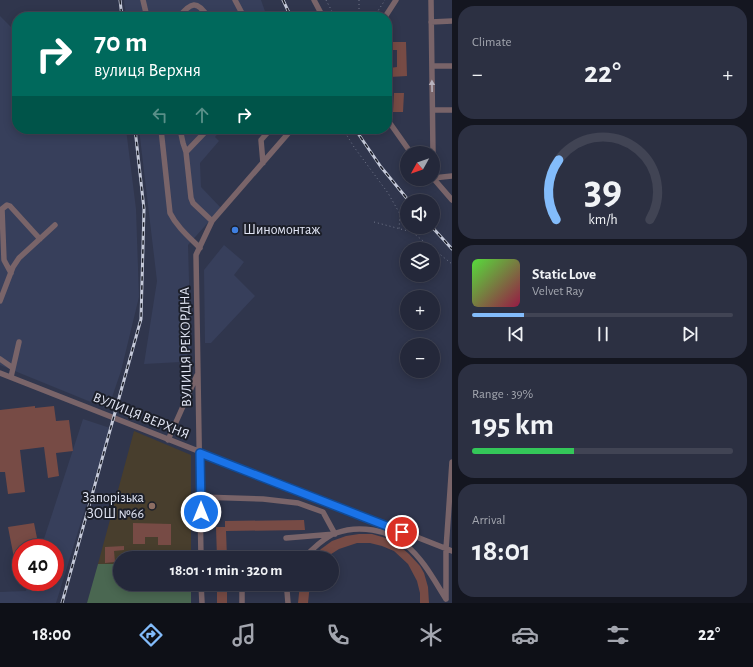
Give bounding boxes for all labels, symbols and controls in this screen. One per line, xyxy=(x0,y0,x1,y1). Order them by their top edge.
icon: right xyxy=(28,28,80,80)
text: 70 m xyxy=(94,29,148,57)
text: Climate xyxy=(472,36,511,49)
text: 22° xyxy=(584,58,621,88)
text: вулиця Верхня xyxy=(94,62,201,80)
text: − xyxy=(472,63,483,85)
text: + xyxy=(722,63,733,85)
one-way arrow xyxy=(429,79,435,92)
icon: left xyxy=(149,104,171,126)
icon: ahead xyxy=(191,104,213,126)
icon: right xyxy=(233,104,255,126)
north arrow xyxy=(400,146,440,186)
map controls xyxy=(400,146,440,378)
text: 39 xyxy=(583,170,622,211)
button: sound xyxy=(400,194,440,234)
text: km/h xyxy=(588,213,617,227)
place label: Шиномонтаж xyxy=(243,223,320,237)
marker: Шиномонтаж xyxy=(230,225,240,235)
button: layers xyxy=(400,242,440,282)
text: Static Love xyxy=(532,267,596,282)
text: Velvet Ray xyxy=(532,285,584,298)
street label: ВУЛИЦЯ РЕКОРДНА xyxy=(178,287,194,407)
button: + xyxy=(400,290,440,330)
icon: previous xyxy=(505,323,527,345)
icon: pause xyxy=(592,323,614,345)
icon: next xyxy=(679,323,701,345)
button: − xyxy=(400,338,440,378)
text: Range · 39% xyxy=(472,388,533,401)
street label: ВУЛИЦЯ ВЕРХНЯ xyxy=(91,390,191,442)
text: 195 km xyxy=(472,410,554,440)
place label: Запорізька ЗОШ №66 xyxy=(82,491,145,521)
position arrow xyxy=(180,491,222,533)
marker: Запорізька ЗОШ №66 xyxy=(147,501,157,511)
text: Arrival xyxy=(472,514,505,527)
pin xyxy=(385,515,419,549)
icon: arrive xyxy=(391,521,413,543)
text: 18:01 xyxy=(472,536,531,566)
speed limit sign: 40 xyxy=(12,539,64,591)
text: 18:01 · 1 min · 320 m xyxy=(170,563,282,578)
icon: directions xyxy=(137,621,165,649)
icon: music xyxy=(230,621,258,649)
icon: phone xyxy=(324,621,352,649)
icon: climate xyxy=(417,621,445,649)
icon: car xyxy=(511,621,539,649)
icon: filters xyxy=(604,621,632,649)
text: 18:00 xyxy=(33,626,71,644)
text: 22° xyxy=(698,626,720,644)

